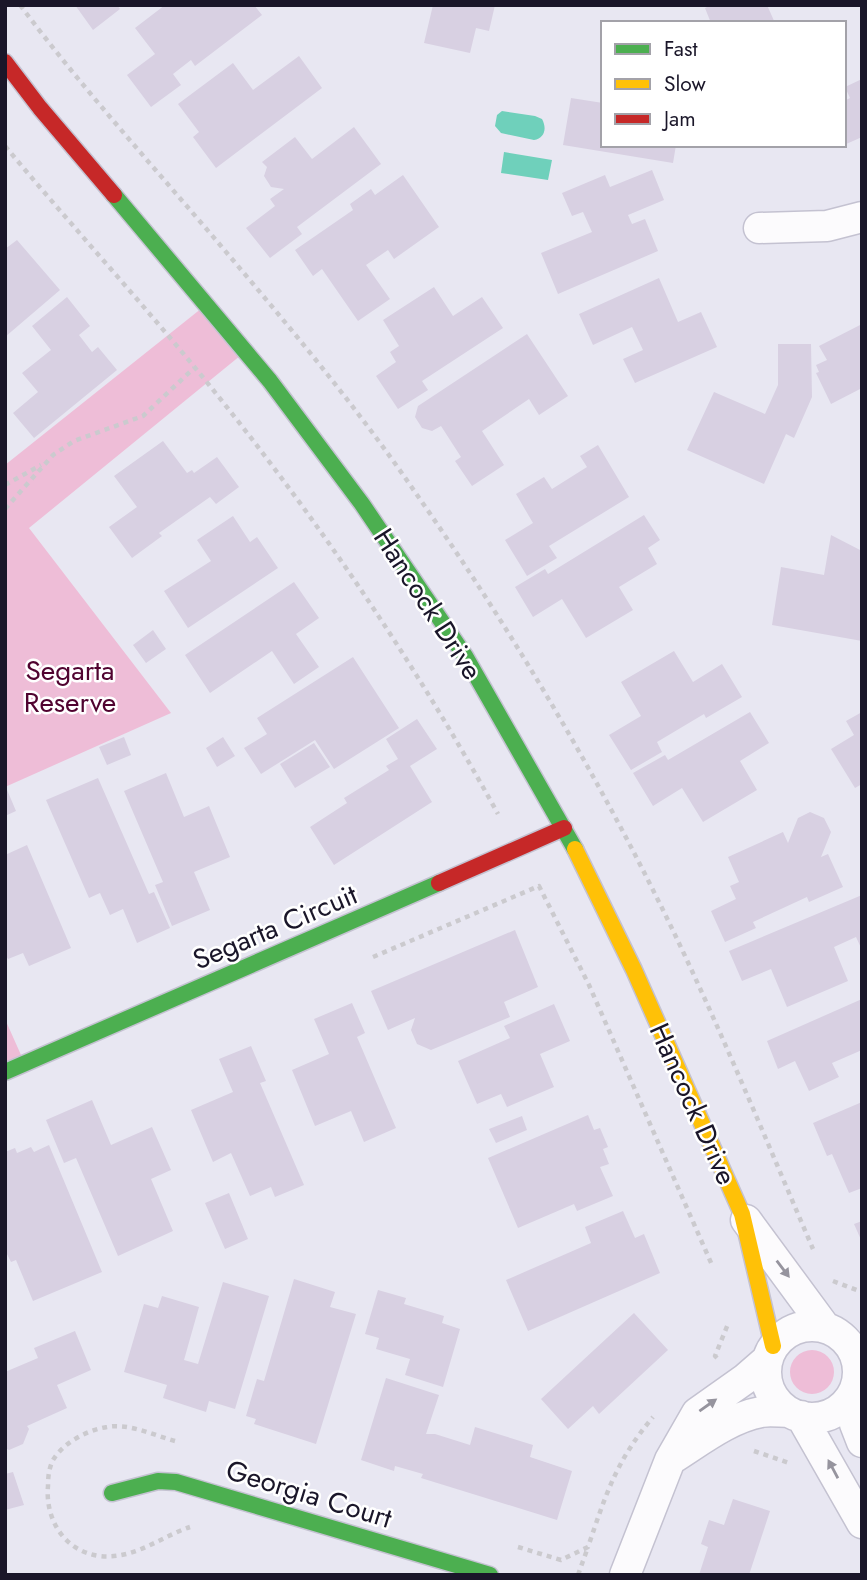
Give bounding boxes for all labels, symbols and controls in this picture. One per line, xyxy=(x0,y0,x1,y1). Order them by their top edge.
legend xyxy=(601,21,846,147)
text: Fast xyxy=(664,34,697,64)
text: Slow xyxy=(664,69,706,99)
text: Jam xyxy=(661,104,696,134)
street label: Hancock Drive xyxy=(364,520,492,688)
park label: Segarta Reserve xyxy=(24,650,116,723)
street label: Segarta Circuit xyxy=(186,874,364,980)
street label: Hancock Drive xyxy=(639,1017,747,1191)
one-way arrow xyxy=(775,1260,789,1278)
one-way arrow xyxy=(699,1399,718,1412)
street label: Georgia Court xyxy=(221,1449,397,1539)
one-way arrow xyxy=(827,1459,838,1479)

